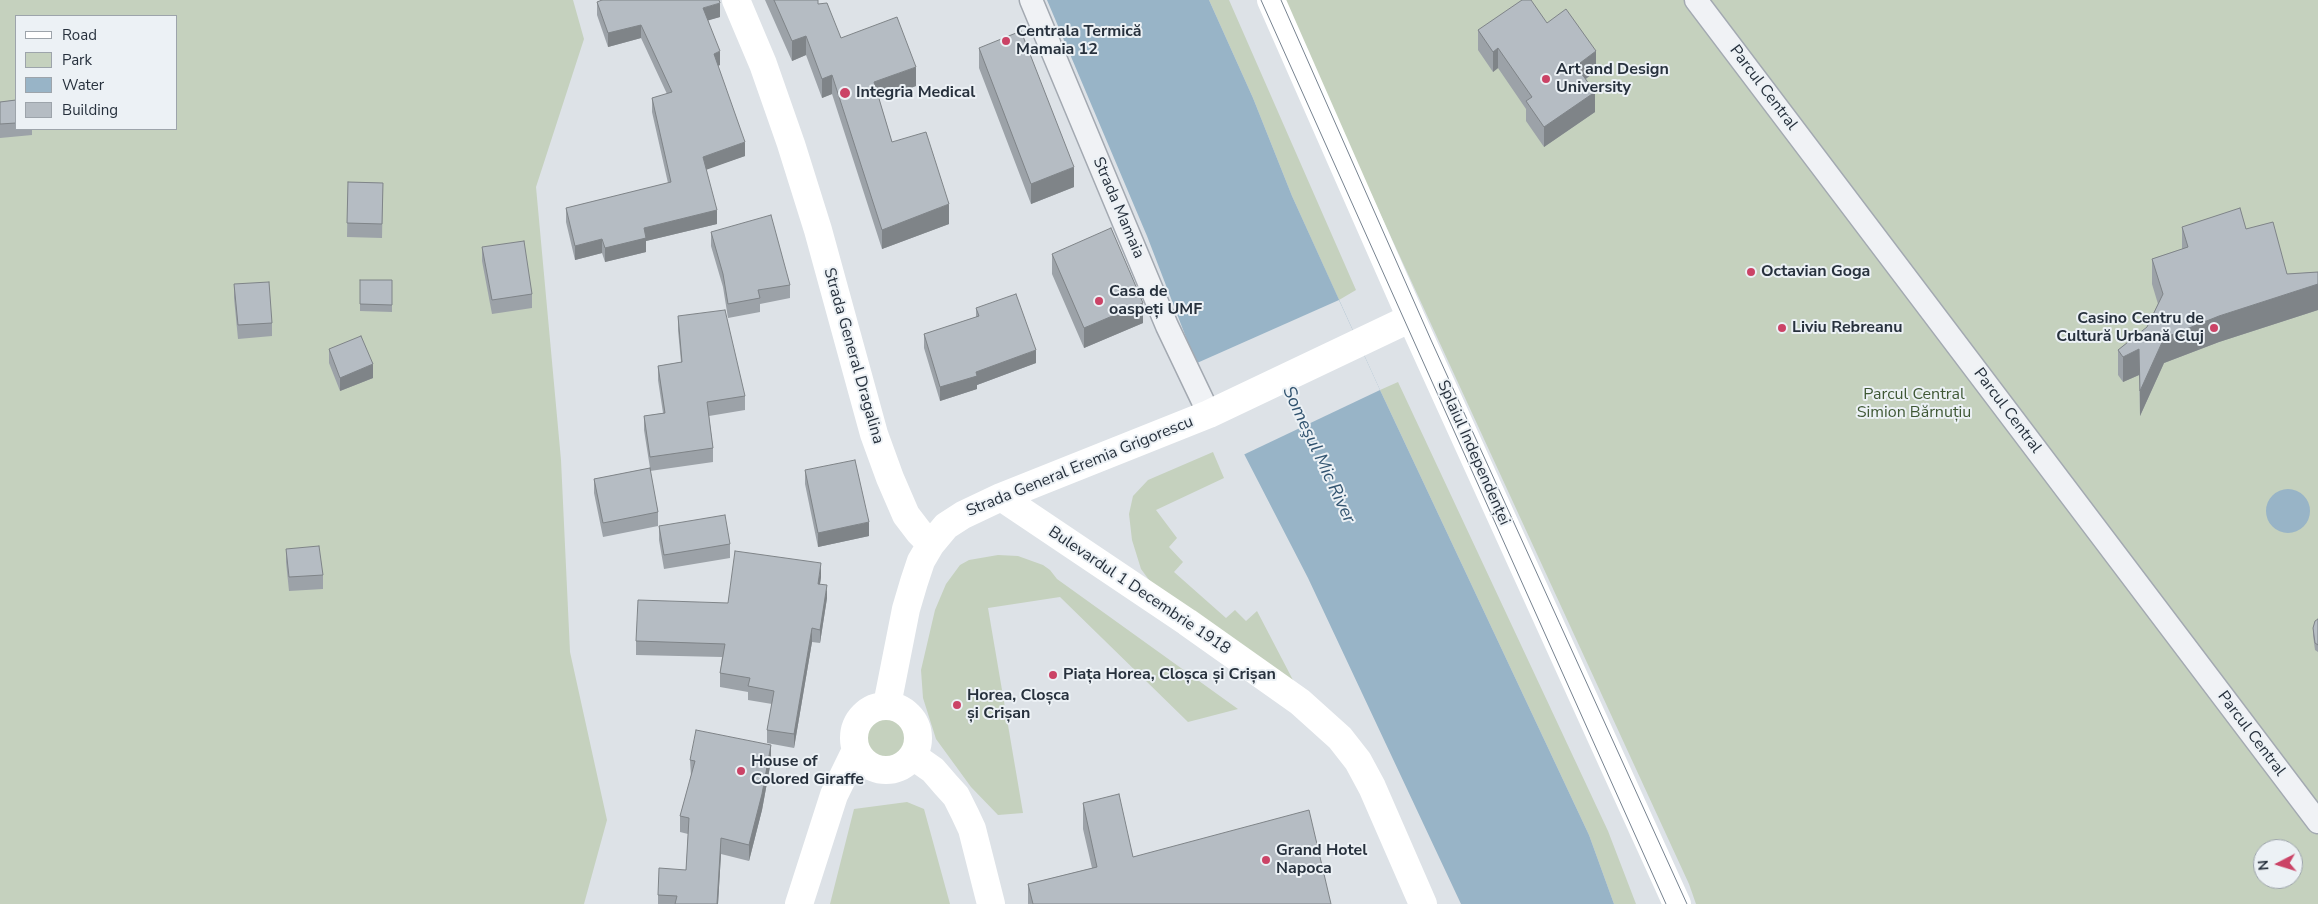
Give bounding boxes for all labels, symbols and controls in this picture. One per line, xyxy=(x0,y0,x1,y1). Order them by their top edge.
legend xyxy=(15,15,178,130)
place label: Centrala Termică Mamaia 12 xyxy=(1016,22,1142,60)
text: Road xyxy=(62,25,97,45)
marker: Centrala Termică Mamaia 12 xyxy=(1000,35,1012,47)
street label: Parcul Central xyxy=(1725,42,1801,134)
text: Park xyxy=(62,50,92,70)
place label: Art and Design University xyxy=(1556,60,1669,98)
marker: Art and Design University xyxy=(1540,73,1552,85)
text: Water xyxy=(62,75,104,95)
place label: Integria Medical xyxy=(856,83,975,103)
marker: Integria Medical xyxy=(838,86,852,100)
text: Building xyxy=(62,100,118,120)
street label: Strada Mamaia xyxy=(1088,155,1148,261)
place label: Octavian Goga xyxy=(1761,262,1870,282)
street label: Strada General Dragalina xyxy=(819,266,887,446)
marker: Octavian Goga xyxy=(1745,266,1757,278)
place label: Casa de oaspeți UMF xyxy=(1109,282,1202,320)
marker: Casa de oaspeți UMF xyxy=(1093,295,1105,307)
place label: Casino Centru de Cultură Urbană Cluj xyxy=(2056,309,2204,347)
place label: Liviu Rebreanu xyxy=(1792,318,1902,338)
marker: Liviu Rebreanu xyxy=(1776,322,1788,334)
marker: Casino Centru de Cultură Urbană Cluj xyxy=(2208,322,2220,334)
street label: Parcul Central xyxy=(1969,365,2045,457)
street label: Splaiul Independenței xyxy=(1432,378,1514,528)
water label: Someşul Mic River xyxy=(1277,383,1359,527)
park label: Parcul Central Simion Bărnuțiu xyxy=(1857,385,1971,423)
street label: Strada General Eremia Grigorescu xyxy=(964,413,1196,521)
street label: Bulevardul 1 Decembrie 1918 xyxy=(1044,523,1234,659)
place label: Piața Horea, Cloșca și Crișan xyxy=(1063,665,1276,685)
marker: Piața Horea, Cloșca și Crișan xyxy=(1047,669,1059,681)
place label: Horea, Cloșca și Crișan xyxy=(967,686,1070,724)
street label: Parcul Central xyxy=(2213,688,2289,780)
marker: Horea, Cloșca și Crișan xyxy=(951,699,963,711)
place label: House of Colored Giraffe xyxy=(751,752,864,790)
marker: House of Colored Giraffe xyxy=(735,765,747,777)
north arrow xyxy=(2253,839,2303,889)
place label: Grand Hotel Napoca xyxy=(1276,841,1367,879)
marker: Grand Hotel Napoca xyxy=(1260,854,1272,866)
text: N xyxy=(2254,859,2273,871)

